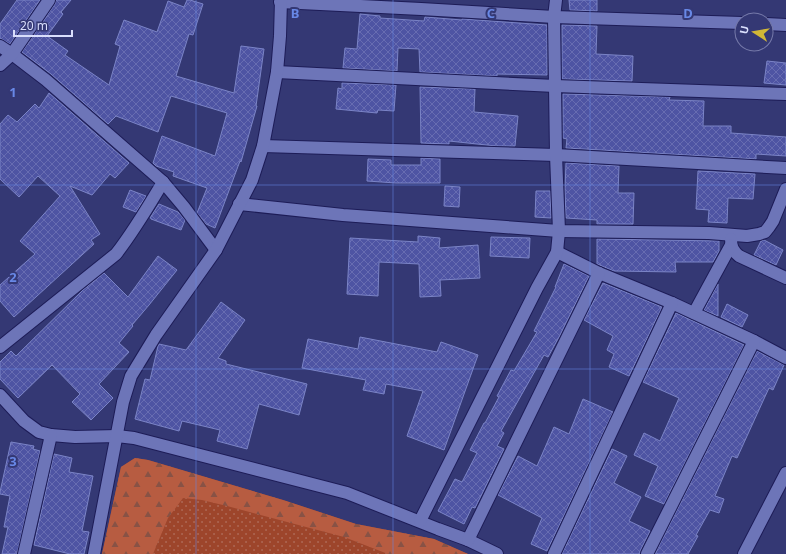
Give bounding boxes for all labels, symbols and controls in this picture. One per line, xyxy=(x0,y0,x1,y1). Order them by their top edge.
text: B xyxy=(291,4,299,22)
text: C xyxy=(487,4,495,22)
text: D xyxy=(683,4,693,22)
scale bar xyxy=(14,12,72,38)
north arrow xyxy=(734,12,774,52)
text: 20 m xyxy=(20,17,48,34)
text: U xyxy=(736,24,752,35)
text: 1 xyxy=(9,83,17,101)
text: 2 xyxy=(9,268,17,286)
text: 3 xyxy=(9,452,17,470)

